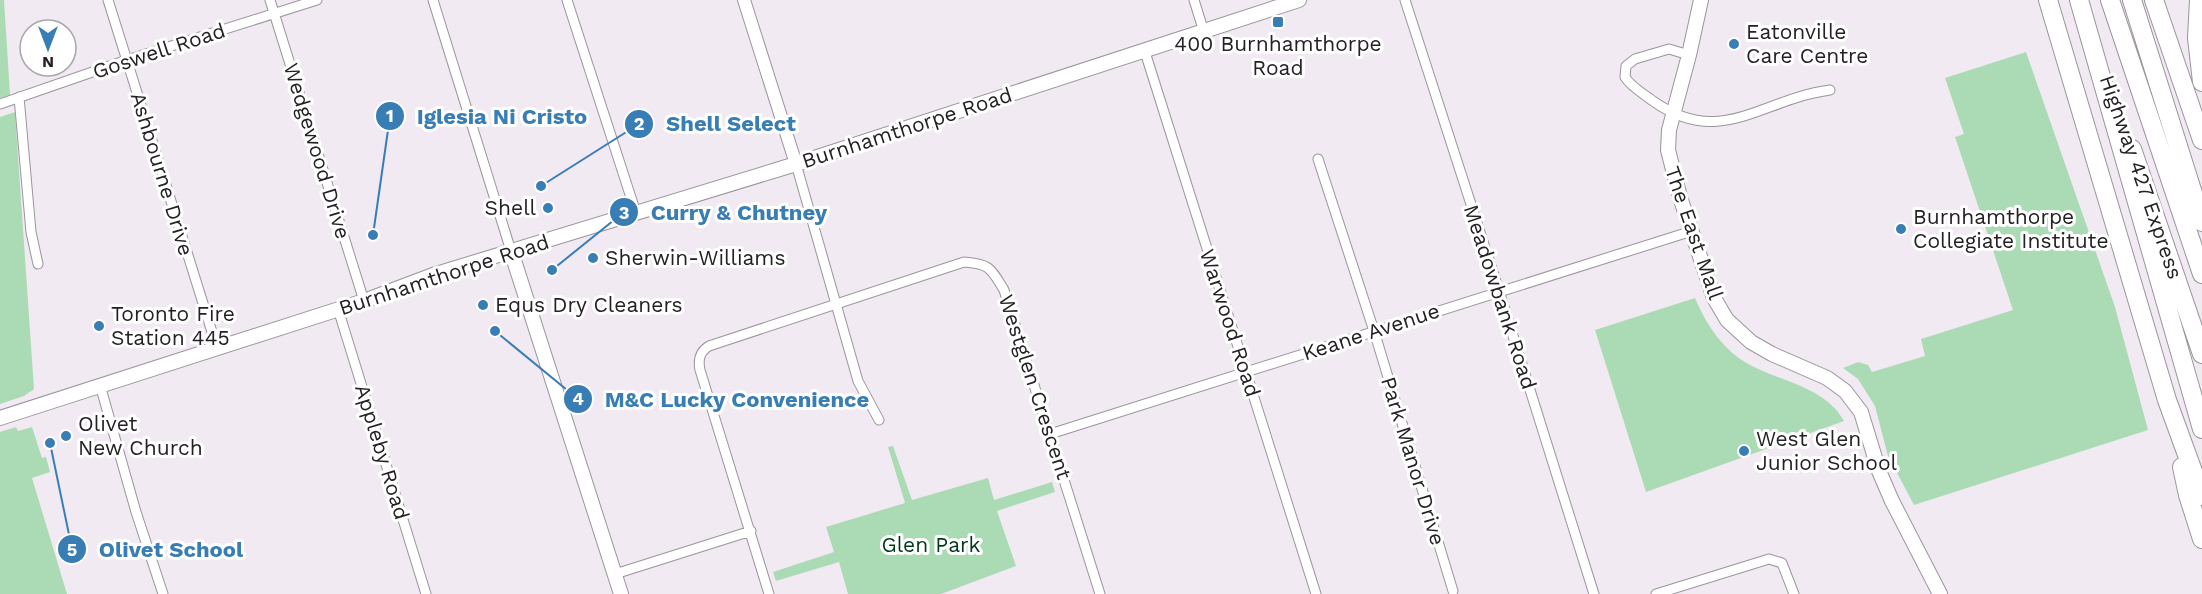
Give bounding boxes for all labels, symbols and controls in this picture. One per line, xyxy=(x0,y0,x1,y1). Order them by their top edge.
marker: 400 Burnhamthorpe Road xyxy=(1271,15,1285,29)
street label: Goswell Road xyxy=(89,17,228,84)
north arrow xyxy=(18,18,78,78)
place label: Eatonville Care Centre xyxy=(1746,19,1868,68)
place label: 400 Burnhamthorpe Road xyxy=(1174,31,1382,80)
marker: Eatonville Care Centre xyxy=(1727,37,1741,51)
text: N xyxy=(42,53,54,72)
street label: Wedgewood Drive xyxy=(279,60,356,242)
street label: Highway 427 Express xyxy=(2095,71,2188,282)
street label: Burnhamthorpe Road xyxy=(799,82,1015,173)
street label: Ashbourne Drive xyxy=(126,89,199,259)
callout: Iglesia Ni Cristo xyxy=(375,96,599,136)
text: Iglesia Ni Cristo xyxy=(417,104,587,129)
callout: Shell Select xyxy=(624,104,808,144)
text: 1 xyxy=(386,105,394,126)
text: Shell Select xyxy=(666,111,796,136)
text: 2 xyxy=(634,113,644,134)
street label: The East Mall xyxy=(1660,163,1729,303)
callout: Curry & Chutney xyxy=(609,192,840,232)
place label: Shell xyxy=(485,195,537,220)
text: Curry & Chutney xyxy=(651,200,828,225)
marker: Shell xyxy=(541,201,555,215)
street label: Meadowbank Road xyxy=(1459,201,1542,392)
text: 3 xyxy=(619,202,629,223)
place label: Burnhamthorpe Collegiate Institute xyxy=(1913,204,2109,253)
marker: Burnhamthorpe Collegiate Institute xyxy=(1894,222,1908,236)
street label: Burnhamthorpe Road xyxy=(336,229,552,320)
place label: Sherwin-Williams xyxy=(605,245,785,270)
street label: Warwood Road xyxy=(1195,246,1266,400)
marker: Sherwin-Williams xyxy=(586,251,600,265)
street label: Westglen Crescent xyxy=(994,291,1077,483)
place label: Equs Dry Cleaners xyxy=(495,292,683,317)
marker: Equs Dry Cleaners xyxy=(476,298,490,312)
street label: Keane Avenue xyxy=(1299,298,1443,365)
place label: Toronto Fire Station 445 xyxy=(111,301,235,350)
marker: Toronto Fire Station 445 xyxy=(92,319,106,333)
street label: Park Manor Drive xyxy=(1376,374,1451,548)
callout: M&C Lucky Convenience xyxy=(563,379,882,419)
street label: Appleby Road xyxy=(350,381,415,523)
text: M&C Lucky Convenience xyxy=(605,387,869,412)
text: 4 xyxy=(572,388,584,409)
place label: Olivet New Church xyxy=(78,411,203,460)
place label: West Glen Junior School xyxy=(1756,426,1898,475)
marker: Olivet New Church xyxy=(59,429,73,443)
marker: West Glen Junior School xyxy=(1737,444,1751,458)
callout: Olivet School xyxy=(57,529,255,569)
park label: Glen Park xyxy=(881,532,981,557)
text: Olivet School xyxy=(99,537,244,562)
text: 5 xyxy=(67,539,77,560)

